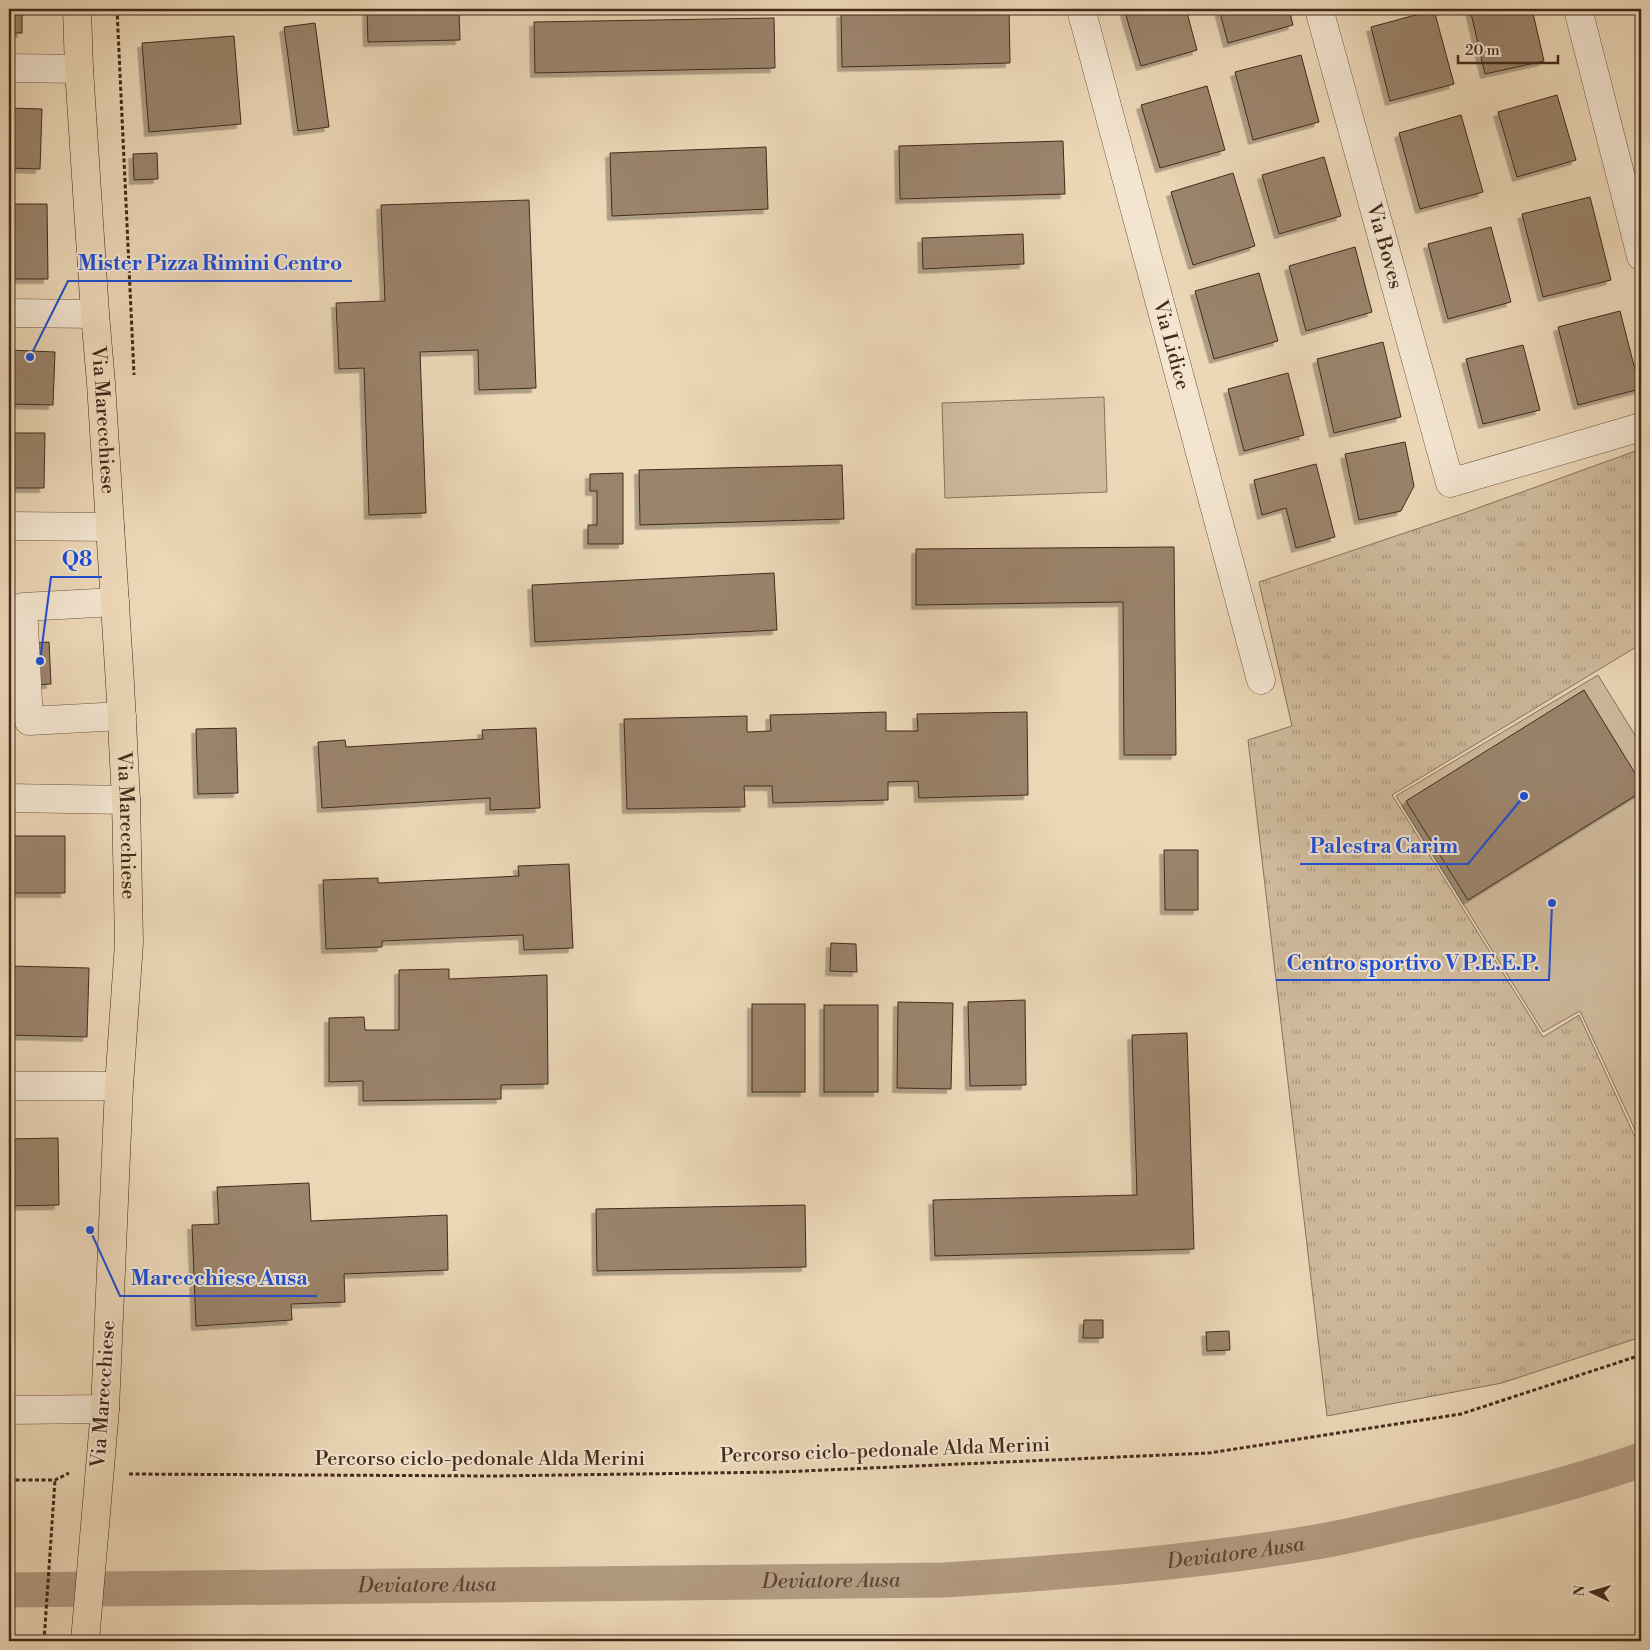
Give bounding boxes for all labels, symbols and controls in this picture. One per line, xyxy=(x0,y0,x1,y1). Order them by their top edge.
scale bar xyxy=(1458,32,1558,64)
text: 20 m xyxy=(1465,41,1500,60)
street label: Via Boves xyxy=(1361,200,1408,292)
callout: Mister Pizza Rimini Centro xyxy=(68,245,352,281)
text: Mister Pizza Rimini Centro xyxy=(78,251,342,277)
street label: Via Lidice xyxy=(1147,296,1195,393)
street label: Via Marecchiese xyxy=(85,344,120,495)
callout: Q8 xyxy=(51,541,102,577)
text: Q8 xyxy=(62,547,92,573)
street label: Via Marecchiese xyxy=(111,750,141,900)
callout: Palestra Carim xyxy=(1300,828,1468,864)
text: Palestra Carim xyxy=(1310,834,1458,860)
callout: Centro sportivo V P.E.E.P. xyxy=(1276,944,1549,980)
text: Centro sportivo V P.E.E.P. xyxy=(1286,951,1540,977)
callout: Marecchiese Ausa xyxy=(120,1260,317,1296)
text: Marecchiese Ausa xyxy=(130,1266,308,1292)
street label: Via Marecchiese xyxy=(86,1319,122,1470)
street label: Percorso ciclo-pedonale Alda Merini xyxy=(720,1433,1051,1469)
street label: Percorso ciclo-pedonale Alda Merini xyxy=(315,1447,646,1472)
water label: Deviatore Ausa xyxy=(1165,1531,1307,1575)
water label: Deviatore Ausa xyxy=(761,1567,901,1595)
north arrow xyxy=(1568,1568,1618,1618)
water label: Deviatore Ausa xyxy=(357,1572,497,1599)
text: N xyxy=(1571,1585,1589,1597)

